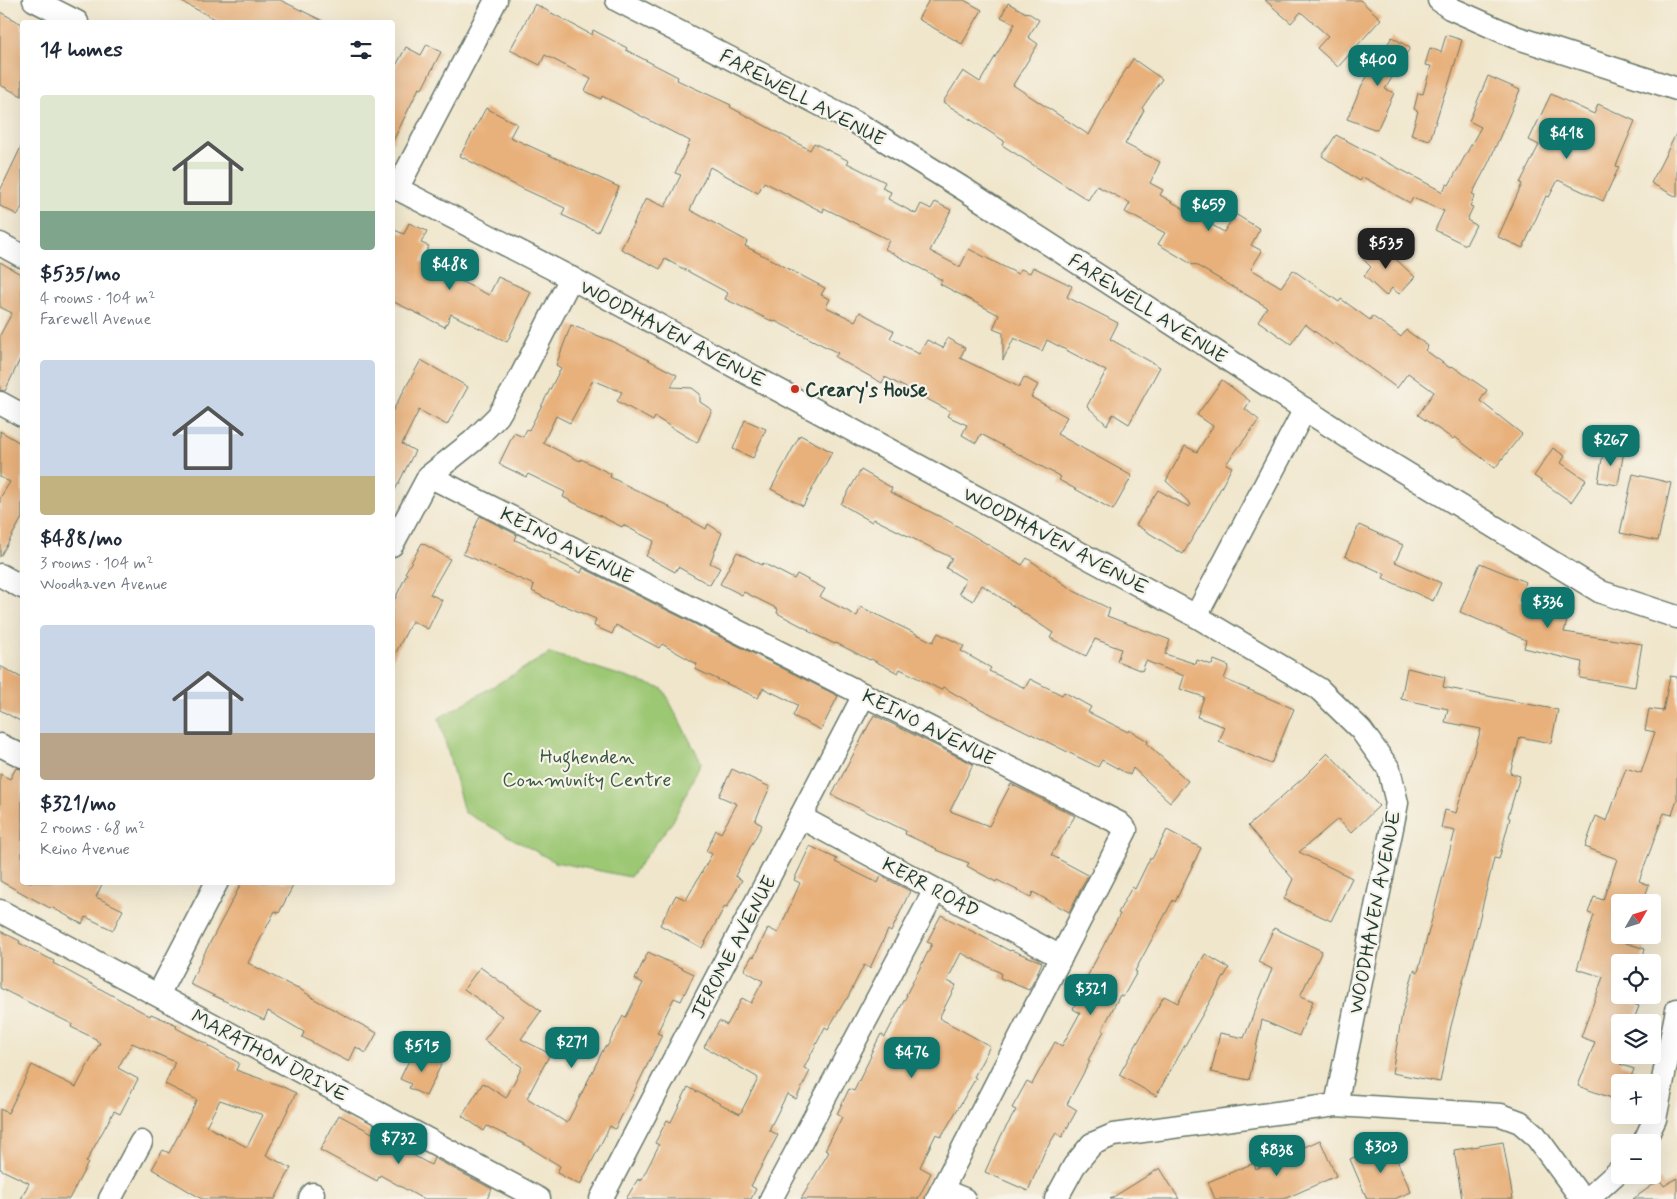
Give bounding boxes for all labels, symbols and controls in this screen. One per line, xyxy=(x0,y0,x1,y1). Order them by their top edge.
text: 14 homes xyxy=(40,36,123,64)
icon: filters xyxy=(347,36,375,64)
street label: FAREWELL AVENUE xyxy=(715,43,890,154)
pin: $400 xyxy=(1348,44,1408,87)
text: $400 xyxy=(1359,50,1397,71)
pin: $418 xyxy=(1537,118,1597,160)
text: $418 xyxy=(1550,123,1584,144)
icon: home xyxy=(163,128,253,218)
pin: $659 xyxy=(1179,190,1239,232)
text: $659 xyxy=(1192,195,1226,216)
pin: $535 xyxy=(1356,228,1416,270)
text: $535 xyxy=(1369,233,1403,254)
pin: $488 xyxy=(420,248,480,291)
street label: FAREWELL AVENUE xyxy=(1063,248,1232,371)
text: $488 xyxy=(432,254,468,275)
text: $535/mo xyxy=(40,260,120,288)
street label: WOODHAVEN AVENUE xyxy=(575,274,770,395)
text: 4 rooms · 104 m² xyxy=(40,288,155,309)
text: Farewell Avenue xyxy=(40,309,151,330)
place label: Creary's House xyxy=(805,377,928,404)
marker: Creary's House xyxy=(789,383,801,395)
icon: home xyxy=(163,393,253,483)
pin: $267 xyxy=(1581,424,1641,467)
text: $267 xyxy=(1593,430,1629,451)
street label: WOODHAVEN AVENUE xyxy=(958,481,1153,602)
street label: KEINO AVENUE xyxy=(495,501,638,592)
text: $488/mo xyxy=(40,525,122,553)
text: 3 rooms · 104 m² xyxy=(40,553,153,574)
text: Woodhaven Avenue xyxy=(40,574,167,595)
pin: $336 xyxy=(1518,586,1578,629)
text: $336 xyxy=(1533,592,1563,613)
icon: home xyxy=(163,658,253,748)
street label: KEINO AVENUE xyxy=(857,683,1000,774)
park label: Hughenden Community Centre xyxy=(502,744,672,794)
text: $321/mo xyxy=(40,790,116,818)
street label: WOODHAVEN AVENUE xyxy=(1343,808,1408,1016)
text: 2 rooms · 68 m² xyxy=(40,818,145,839)
text: Keino Avenue xyxy=(40,839,130,860)
street label: KERR ROAD xyxy=(877,851,984,925)
street label: JEROME AVENUE xyxy=(685,871,784,1024)
north arrow xyxy=(1611,894,1661,944)
map controls xyxy=(1611,894,1661,1184)
button: locate xyxy=(1611,954,1661,1004)
pin: $321 xyxy=(1061,974,1121,1016)
text: $321 xyxy=(1075,979,1107,1000)
street label: MARATHON DRIVE xyxy=(186,1004,352,1109)
button: layers xyxy=(1611,1014,1661,1064)
pin: $271 xyxy=(542,1026,602,1069)
pin: $515 xyxy=(392,1030,452,1073)
text: $271 xyxy=(556,1032,588,1053)
text: $515 xyxy=(405,1036,439,1057)
pin: $476 xyxy=(882,1036,942,1079)
text: $476 xyxy=(895,1042,929,1063)
button: + xyxy=(1611,1074,1661,1124)
pin: $732 xyxy=(369,1122,429,1165)
text: $732 xyxy=(381,1128,417,1149)
pin: $303 xyxy=(1351,1132,1411,1174)
pin: $838 xyxy=(1247,1134,1307,1177)
button: − xyxy=(1611,1134,1661,1184)
text: $303 xyxy=(1365,1137,1397,1158)
text: $838 xyxy=(1260,1140,1294,1161)

